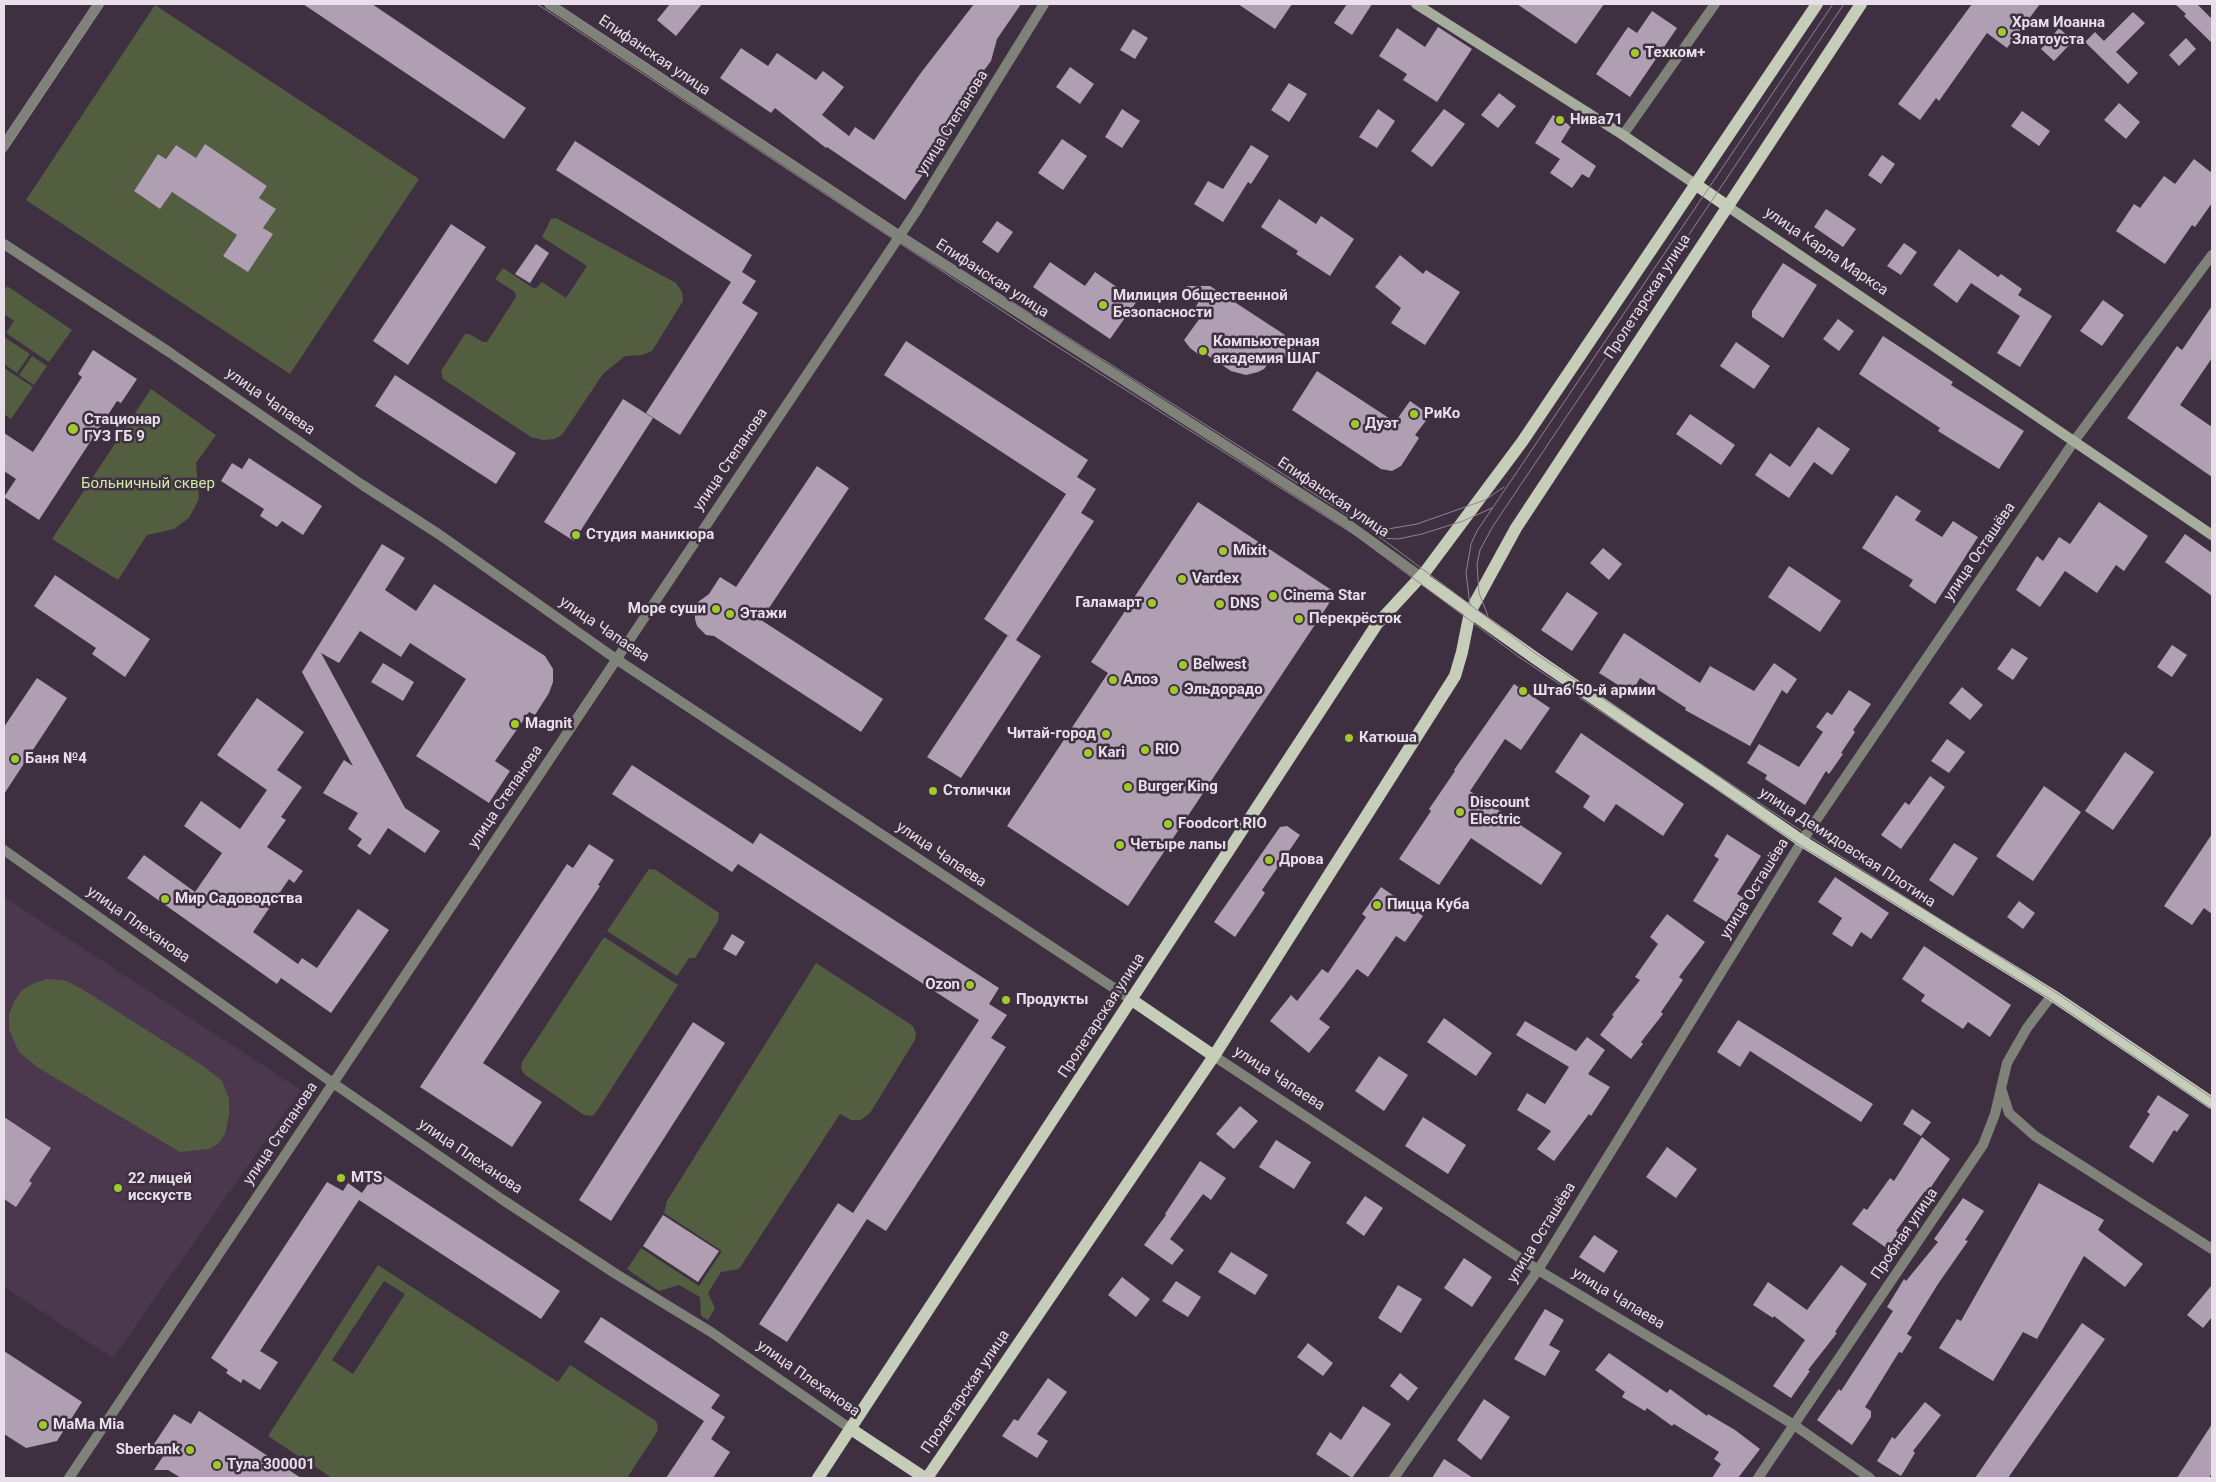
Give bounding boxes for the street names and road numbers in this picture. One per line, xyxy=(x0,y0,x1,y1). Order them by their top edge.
street label: Епифанская улица xyxy=(595,12,713,100)
street label: улица Степанова xyxy=(914,67,992,179)
street label: улица Карла Маркса xyxy=(1761,204,1891,300)
street label: Пролетарская улица xyxy=(1601,231,1695,363)
street label: Епифанская улица xyxy=(932,236,1052,322)
street label: улица Чапаева xyxy=(222,365,318,439)
street label: улица Степанова xyxy=(690,405,772,515)
street label: Епифанская улица xyxy=(1274,454,1392,542)
street label: улица Осташёва xyxy=(1940,499,2020,605)
street label: улица Чапаева xyxy=(556,593,652,667)
street label: улица Степанова xyxy=(465,742,547,852)
street label: улица Демидовская Плотина xyxy=(1755,784,1939,912)
street label: улица Чапаева xyxy=(893,818,989,892)
street label: улица Осташёва xyxy=(1717,835,1793,943)
street label: улица Плеханова xyxy=(83,883,193,967)
street label: Пролетарская улица xyxy=(1055,950,1149,1082)
street label: улица Чапаева xyxy=(1230,1043,1328,1115)
street label: улица Степанова xyxy=(240,1079,322,1189)
street label: улица Плеханова xyxy=(414,1115,526,1199)
street label: улица Осташёва xyxy=(1504,1179,1580,1287)
street label: Пробная улица xyxy=(1868,1185,1942,1283)
street label: улица Чапаева xyxy=(1568,1264,1668,1334)
street label: Пролетарская улица xyxy=(918,1327,1014,1457)
street label: улица Плеханова xyxy=(753,1337,863,1421)

